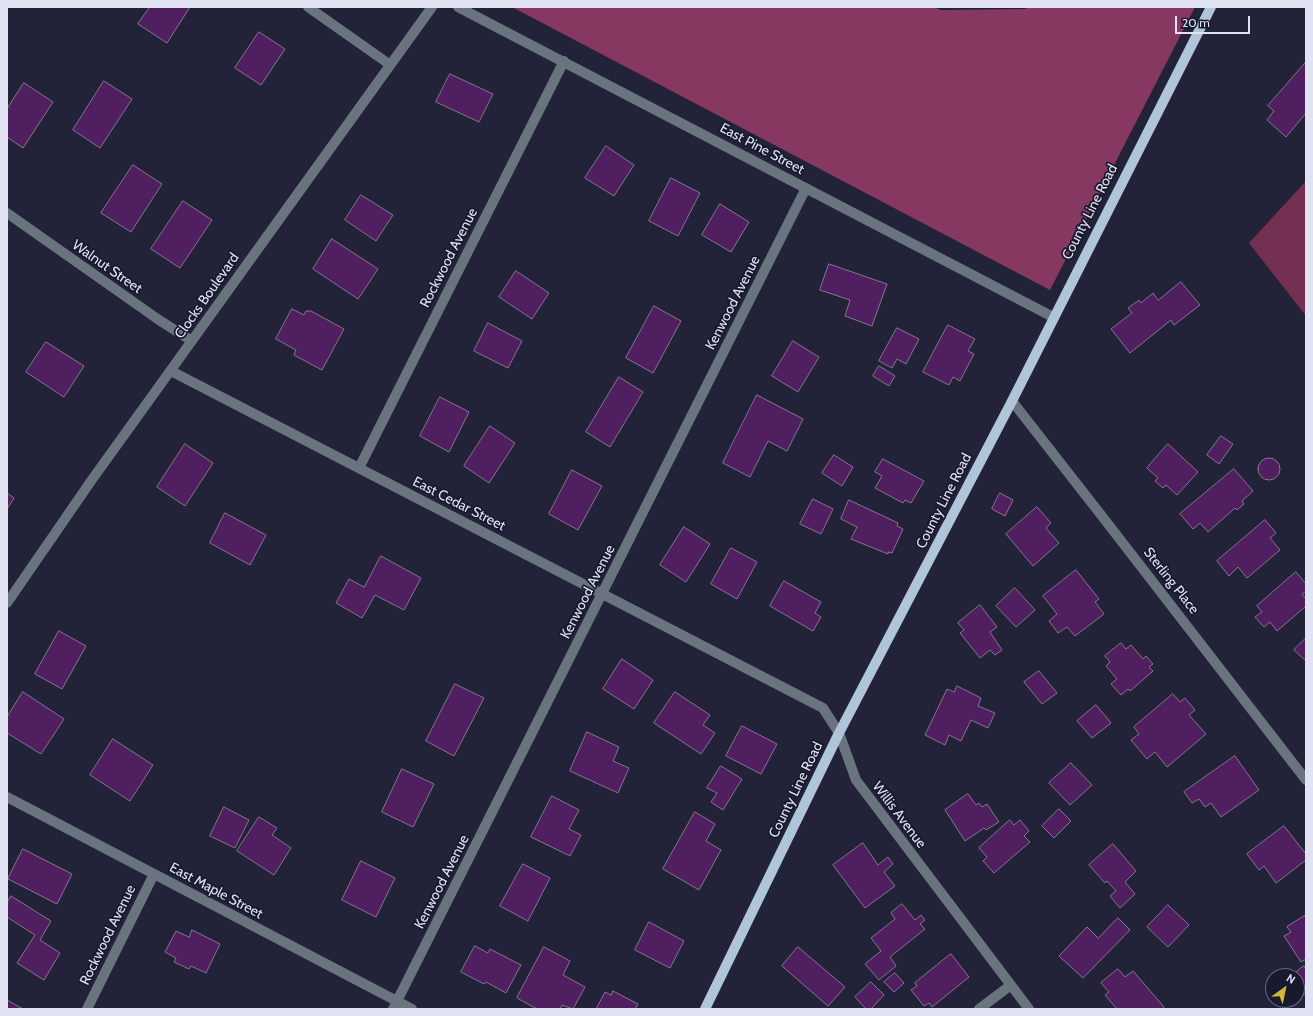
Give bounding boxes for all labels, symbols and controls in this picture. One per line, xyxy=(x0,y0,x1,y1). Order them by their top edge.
scale bar xyxy=(1177,8,1252,34)
text: 20 m xyxy=(1182,15,1210,30)
street label: East Pine Street xyxy=(717,120,807,178)
street label: County Line Road xyxy=(1059,162,1121,262)
street label: Rockwood Avenue xyxy=(417,205,481,311)
street label: Walnut Street xyxy=(69,237,145,297)
street label: Clocks Boulevard xyxy=(171,250,243,342)
street label: Kenwood Avenue xyxy=(702,253,764,353)
street label: County Line Road xyxy=(913,451,975,551)
street label: East Cedar Street xyxy=(410,473,508,535)
street label: Kenwood Avenue xyxy=(557,542,619,642)
street label: Sterling Place xyxy=(1140,544,1202,618)
street label: County Line Road xyxy=(766,739,826,841)
street label: Willis Avenue xyxy=(869,778,929,852)
street label: Kenwood Avenue xyxy=(411,832,473,932)
street label: East Maple Street xyxy=(166,859,266,923)
street label: Rockwood Avenue xyxy=(76,882,140,988)
north arrow xyxy=(1265,968,1305,1008)
text: N xyxy=(1284,971,1298,987)

